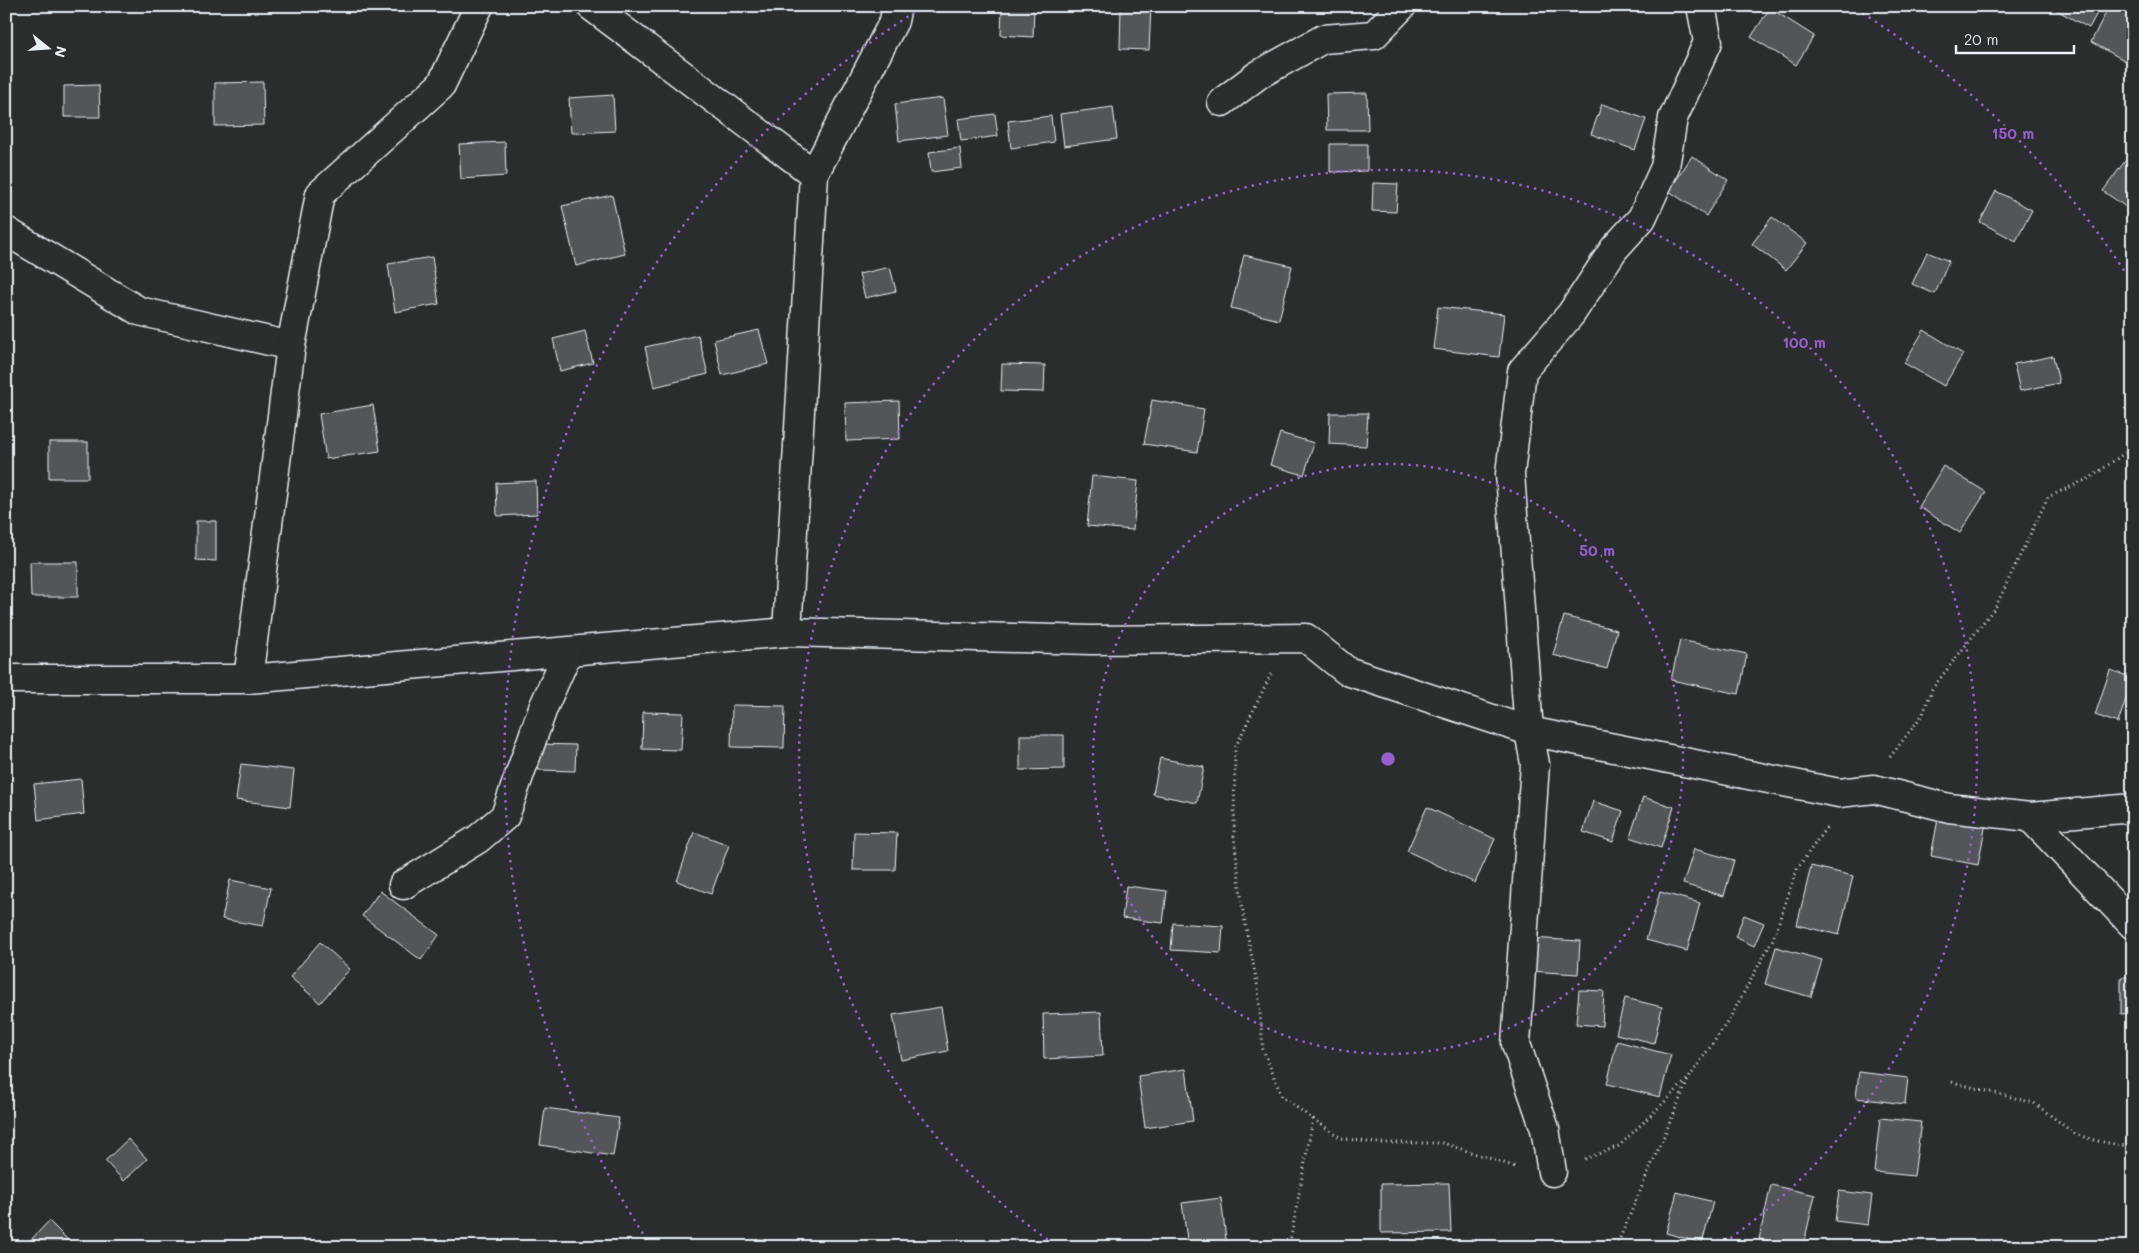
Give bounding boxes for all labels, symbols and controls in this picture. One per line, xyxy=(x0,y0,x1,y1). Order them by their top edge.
north arrow xyxy=(22,22,72,72)
scale bar xyxy=(1956,22,2074,54)
text: 20 m xyxy=(1964,29,1998,49)
text: N xyxy=(50,44,72,60)
text: 150 m xyxy=(1992,123,2034,143)
text: 100 m xyxy=(1782,332,1826,352)
text: 50 m xyxy=(1579,540,1615,560)
centre of rings xyxy=(1379,750,1397,768)

